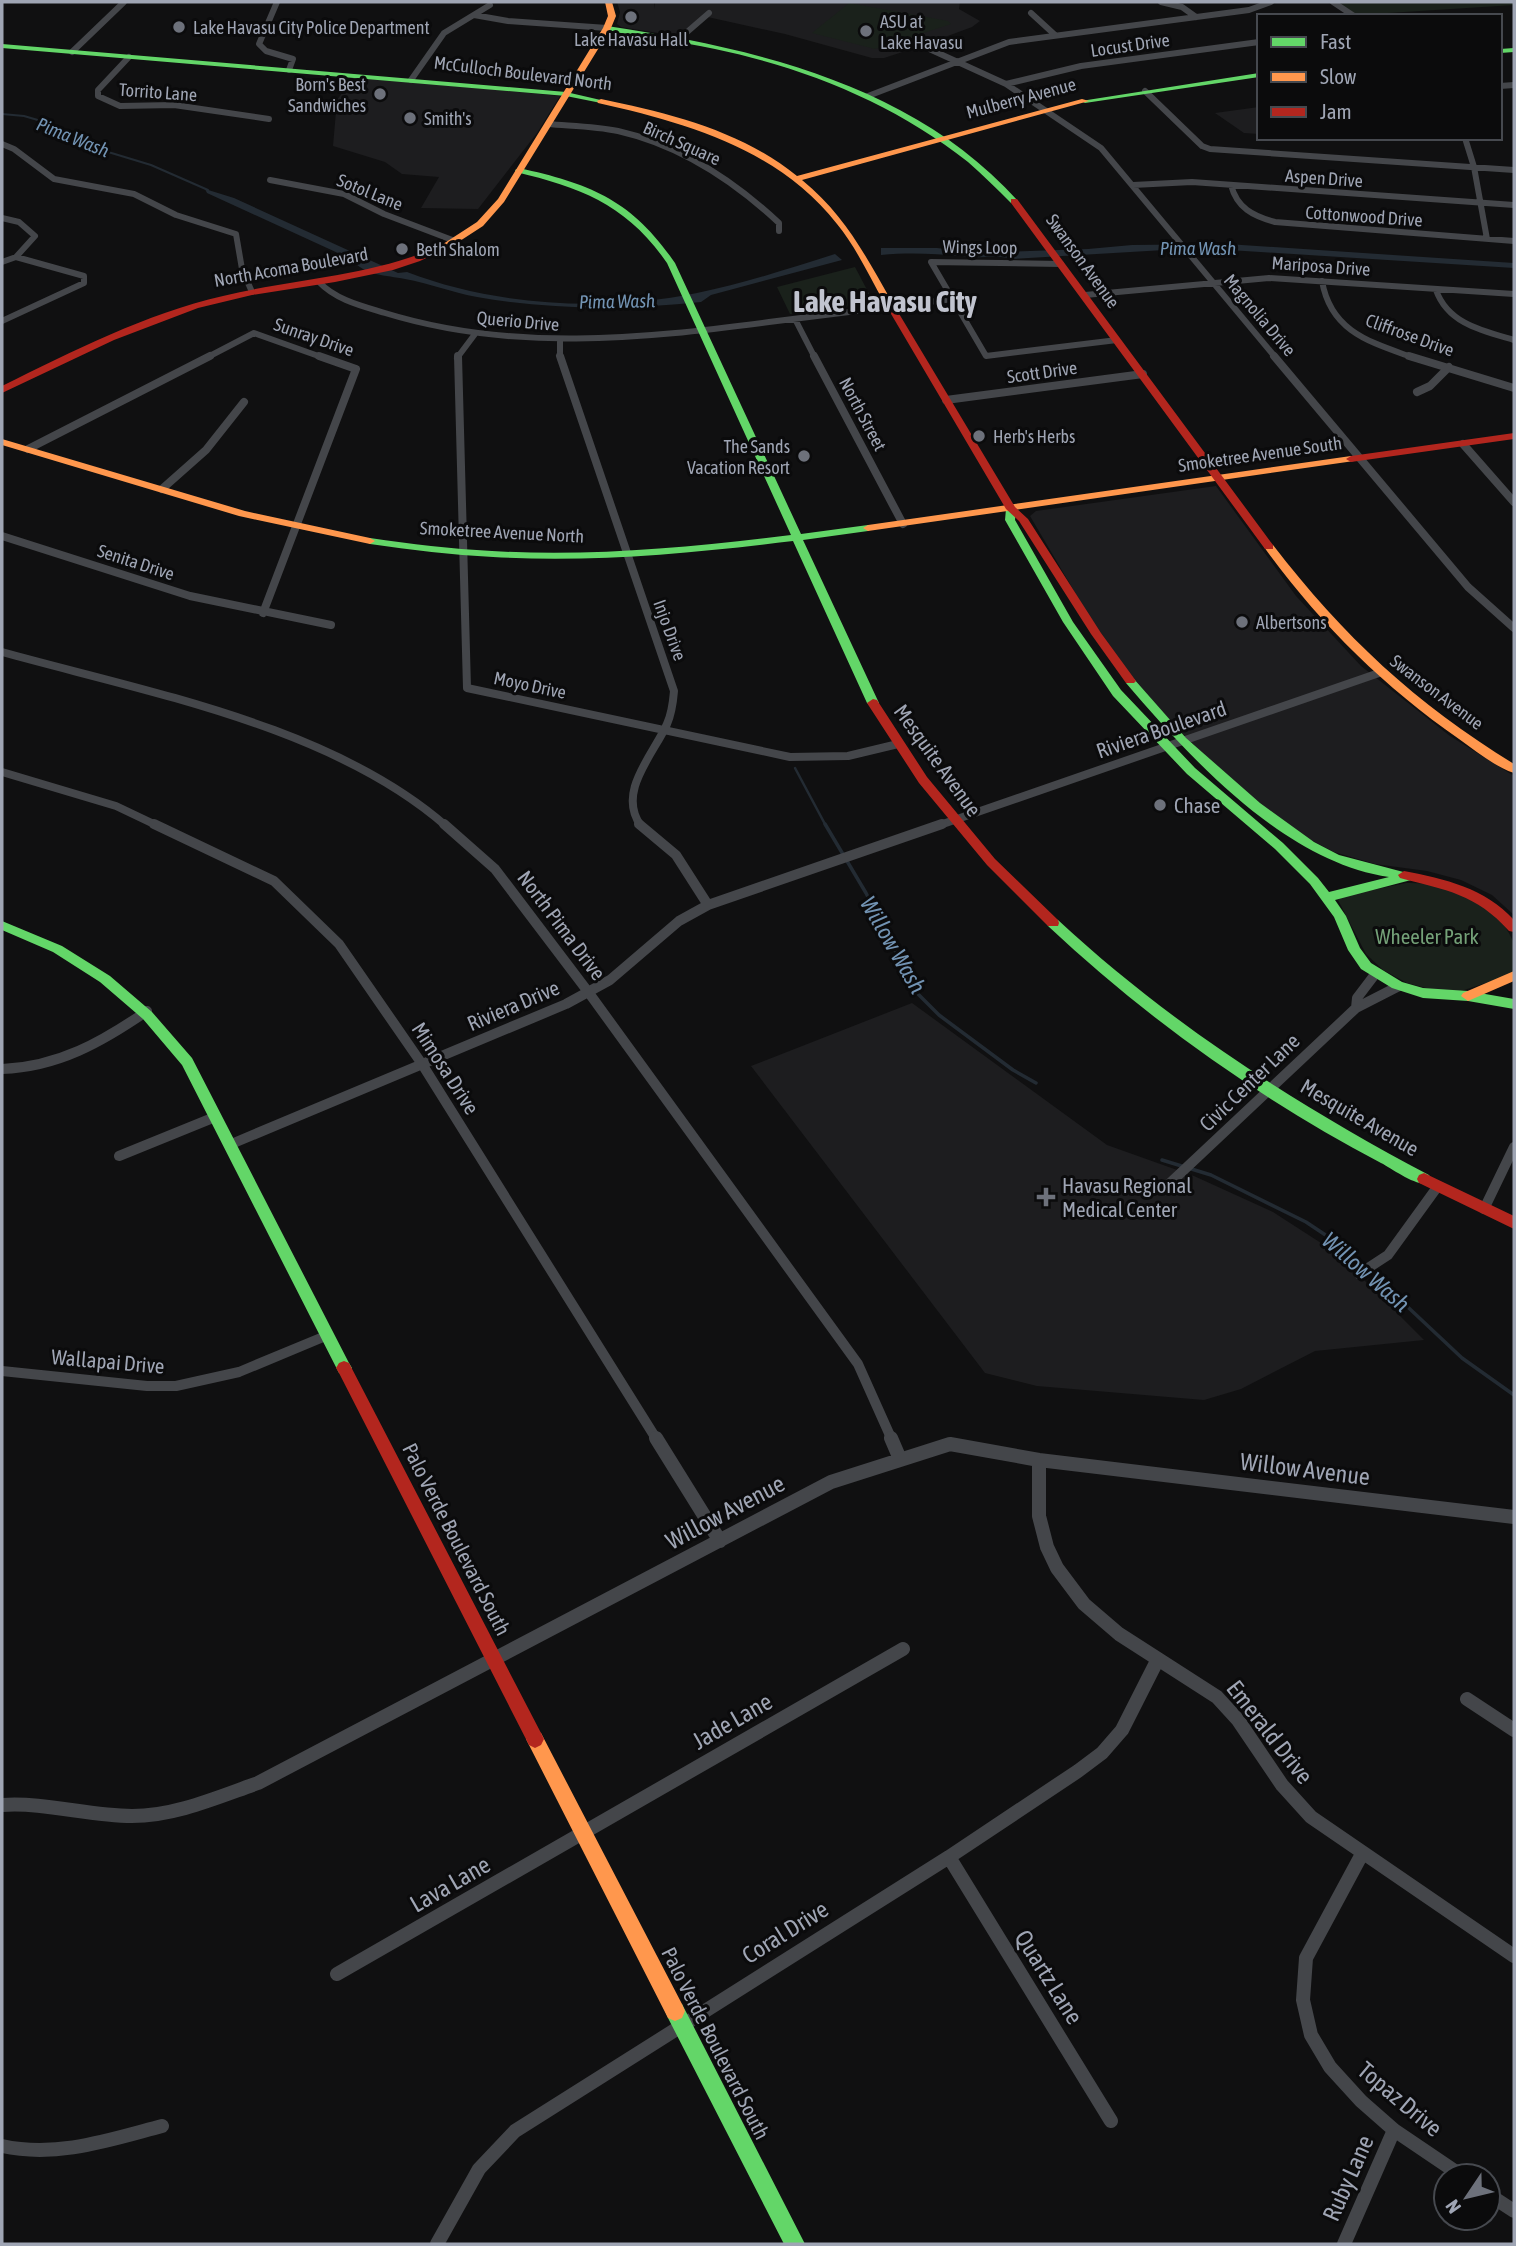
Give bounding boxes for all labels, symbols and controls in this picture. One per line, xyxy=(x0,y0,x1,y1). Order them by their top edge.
marker: Lake Havasu Hall xyxy=(623,9,639,25)
place label: ASU at Lake Havasu xyxy=(880,11,963,53)
legend xyxy=(1257,14,1502,140)
place label: Lake Havasu City Police Department xyxy=(193,17,430,38)
marker: Lake Havasu City Police Department xyxy=(171,19,187,35)
marker: ASU at Lake Havasu xyxy=(858,23,874,39)
place label: Lake Havasu Hall xyxy=(574,29,688,50)
street label: Locust Drive xyxy=(1089,29,1171,61)
text: Fast xyxy=(1320,29,1351,53)
street label: McCulloch Boulevard North xyxy=(433,52,613,94)
text: Slow xyxy=(1320,64,1357,88)
street label: Mulberry Avenue xyxy=(964,73,1078,123)
place label: Born's Best Sandwiches xyxy=(288,74,366,116)
street label: Torrito Lane xyxy=(118,79,198,105)
marker: Born's Best Sandwiches xyxy=(372,86,388,102)
text: Jam xyxy=(1320,99,1352,123)
place label: Smith's xyxy=(424,108,472,129)
marker: Smith's xyxy=(402,110,418,126)
water label: Pima Wash xyxy=(33,112,113,162)
street label: Birch Square xyxy=(640,117,724,169)
street label: Aspen Drive xyxy=(1284,165,1364,191)
street label: Sotol Lane xyxy=(334,169,406,215)
street label: Cottonwood Drive xyxy=(1305,201,1423,231)
street label: Swanson Avenue xyxy=(1042,210,1124,312)
street label: Wings Loop xyxy=(942,236,1018,258)
water label: Pima Wash xyxy=(1160,237,1236,259)
place label: Beth Shalom xyxy=(416,239,500,260)
marker: Beth Shalom xyxy=(394,241,410,257)
street label: North Acoma Boulevard xyxy=(212,243,370,291)
street label: Mariposa Drive xyxy=(1271,252,1371,280)
street label: Magnolia Drive xyxy=(1220,270,1300,360)
district label: Lake Havasu City xyxy=(793,284,978,318)
water label: Pima Wash xyxy=(579,289,655,313)
street label: Querio Drive xyxy=(476,307,560,335)
street label: Cliffrose Drive xyxy=(1363,309,1457,361)
street label: Sunray Drive xyxy=(271,314,357,360)
street label: Scott Drive xyxy=(1006,357,1078,387)
street label: North Street xyxy=(835,374,891,454)
place label: Herb's Herbs xyxy=(993,426,1075,447)
marker: Herb's Herbs xyxy=(971,428,987,444)
street label: Smoketree Avenue South xyxy=(1177,432,1343,476)
place label: The Sands Vacation Resort xyxy=(687,436,790,478)
marker: The Sands Vacation Resort xyxy=(796,448,812,464)
street label: Smoketree Avenue North xyxy=(419,517,585,547)
street label: Senita Drive xyxy=(95,540,177,584)
street label: Injo Drive xyxy=(649,597,691,663)
place label: Albertsons xyxy=(1256,612,1327,633)
marker: Albertsons xyxy=(1234,614,1250,630)
street label: Swanson Avenue xyxy=(1386,650,1488,734)
street label: Moyo Drive xyxy=(492,667,568,703)
street label: Riviera Boulevard xyxy=(1093,696,1229,762)
street label: Mesquite Avenue xyxy=(889,699,987,821)
place label: Chase xyxy=(1174,793,1220,817)
marker: Chase xyxy=(1152,797,1168,813)
street label: North Pima Drive xyxy=(513,866,611,984)
water label: Willow Wash xyxy=(855,892,931,998)
park label: Wheeler Park xyxy=(1375,924,1479,948)
street label: Riviera Drive xyxy=(463,975,563,1035)
street label: Mimosa Drive xyxy=(407,1018,485,1118)
street label: Civic Center Lane xyxy=(1194,1028,1304,1136)
street label: Mesquite Avenue xyxy=(1297,1074,1423,1160)
place label: Havasu Regional Medical Center xyxy=(1062,1173,1192,1221)
marker: Havasu Regional Medical Center xyxy=(1036,1187,1056,1207)
water label: Willow Wash xyxy=(1317,1227,1415,1317)
street label: Wallapai Drive xyxy=(50,1344,166,1378)
street label: Palo Verde Boulevard South xyxy=(398,1439,516,1639)
street label: Willow Avenue xyxy=(1239,1448,1371,1490)
street label: Willow Avenue xyxy=(661,1469,789,1555)
street label: Emerald Drive xyxy=(1221,1675,1319,1789)
street label: Jade Lane xyxy=(687,1687,777,1755)
street label: Lava Lane xyxy=(405,1850,495,1918)
street label: Coral Drive xyxy=(737,1895,833,1969)
street label: Quartz Lane xyxy=(1010,1925,1088,2029)
street label: Palo Verde Boulevard South xyxy=(657,1943,775,2143)
street label: Topaz Drive xyxy=(1352,2056,1448,2142)
street label: Ruby Lane xyxy=(1317,2131,1379,2225)
north arrow xyxy=(1432,2162,1502,2232)
text: N xyxy=(1441,2196,1465,2218)

